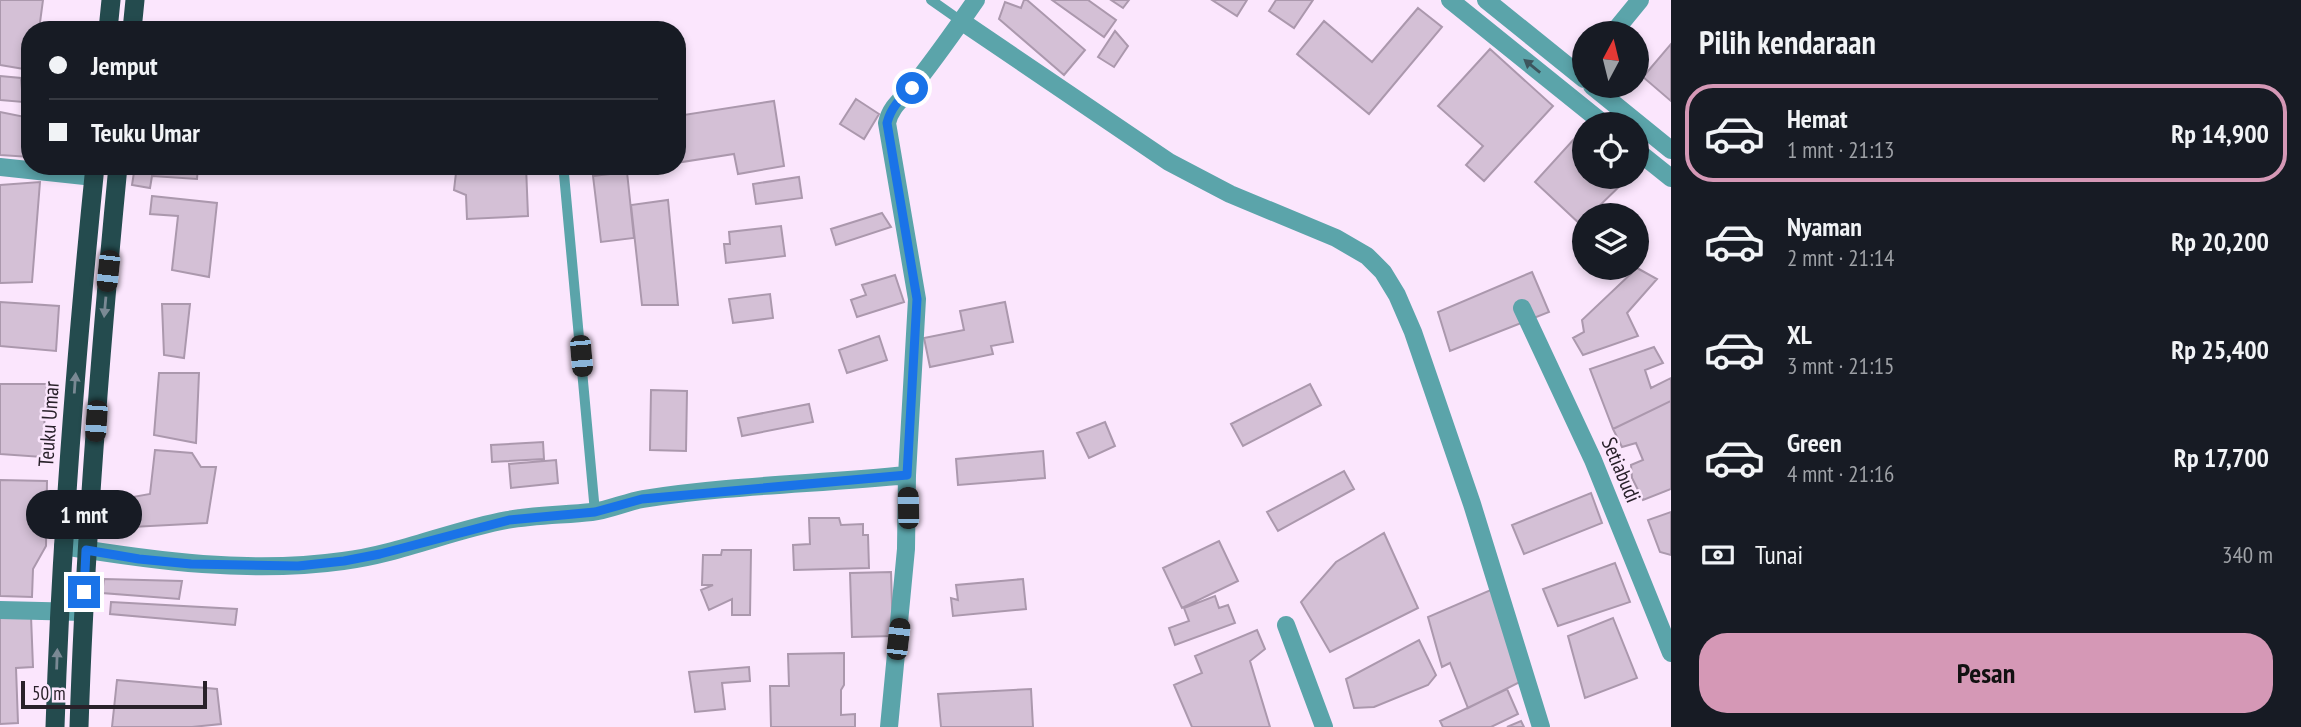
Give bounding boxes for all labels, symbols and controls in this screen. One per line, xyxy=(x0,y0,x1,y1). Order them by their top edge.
north arrow xyxy=(1572,21,1648,98)
map controls xyxy=(1572,21,1649,280)
text: Pilih kendaraan xyxy=(1699,21,1876,63)
text: Jemput xyxy=(91,49,158,82)
one-way arrow xyxy=(1524,59,1541,74)
route start xyxy=(896,72,928,104)
icon: car xyxy=(1703,102,1766,165)
text: Hemat xyxy=(1787,102,1848,135)
button: locate xyxy=(1572,112,1649,189)
text: Teuku Umar xyxy=(91,116,200,149)
text: Rp 14,900 xyxy=(2171,117,2269,150)
text: 1 mnt · 21:13 xyxy=(1787,135,1894,164)
button: layers xyxy=(1572,203,1649,280)
icon: car xyxy=(1703,210,1766,273)
text: Nyaman xyxy=(1787,210,1862,243)
text: Rp 20,200 xyxy=(2171,225,2269,258)
text: 2 mnt · 21:14 xyxy=(1787,243,1894,272)
car xyxy=(96,249,121,293)
one-way arrow xyxy=(99,297,110,319)
icon: car xyxy=(1703,318,1766,381)
text: XL xyxy=(1787,318,1812,351)
text: Rp 25,400 xyxy=(2171,333,2269,366)
car xyxy=(569,334,594,378)
text: 3 mnt · 21:15 xyxy=(1787,351,1894,380)
one-way arrow xyxy=(70,372,81,394)
street label: Teuku Umar xyxy=(32,380,65,468)
car xyxy=(85,399,108,443)
icon: car xyxy=(1703,426,1766,489)
text: Green xyxy=(1787,426,1842,459)
street label: Setiabudi xyxy=(1596,433,1647,507)
text: Rp 17,700 xyxy=(2174,441,2269,474)
text: 4 mnt · 21:16 xyxy=(1787,459,1894,488)
car xyxy=(898,487,919,529)
callout: 1 mnt xyxy=(26,490,142,540)
text: 1 mnt xyxy=(60,500,108,529)
icon: cash xyxy=(1699,536,1737,574)
text: Tunai xyxy=(1755,538,1803,571)
text: 340 m xyxy=(2222,540,2273,569)
route end xyxy=(68,576,100,608)
car xyxy=(886,617,911,661)
button: Pesan xyxy=(1699,633,2273,713)
one-way arrow xyxy=(52,648,63,670)
scale bar xyxy=(21,678,206,710)
text: 50 m xyxy=(32,681,66,705)

